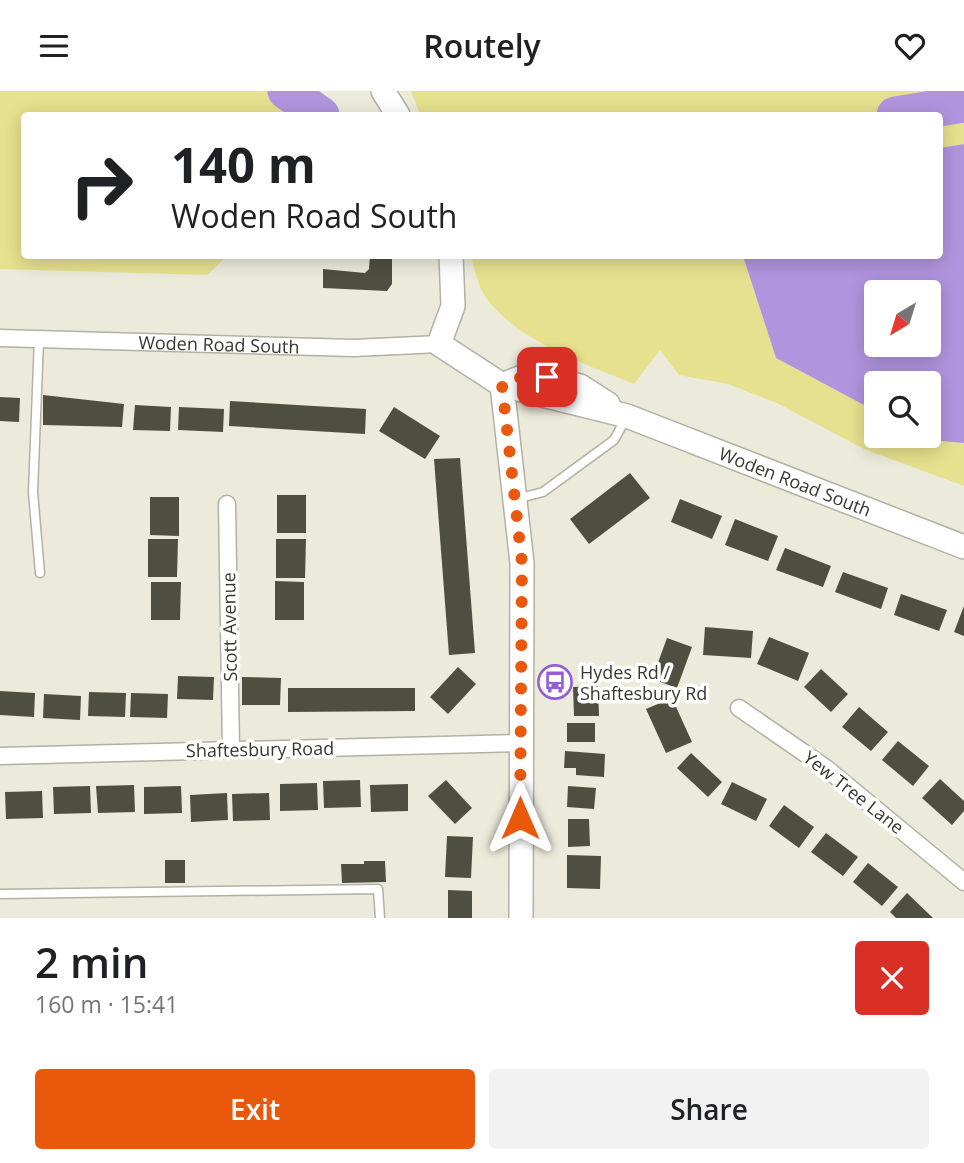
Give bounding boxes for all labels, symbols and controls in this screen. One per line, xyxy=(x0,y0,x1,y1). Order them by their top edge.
text: Routely xyxy=(423,24,541,67)
icon: menu xyxy=(35,27,73,65)
icon: heart xyxy=(891,27,929,65)
text: 140 m xyxy=(171,131,316,197)
icon: right xyxy=(56,140,147,231)
text: Woden Road South xyxy=(171,194,457,237)
north arrow xyxy=(864,280,942,357)
map controls xyxy=(864,280,941,448)
street label: Woden Road South xyxy=(138,330,300,358)
pin xyxy=(517,347,577,407)
icon: arrive xyxy=(528,358,566,396)
button: search xyxy=(864,371,941,448)
street label: Woden Road South xyxy=(716,441,875,522)
street label: Scott Avenue xyxy=(216,572,242,682)
place label: Hydes Rd / Shaftesbury Rd xyxy=(580,660,707,705)
bus stop icon: Hydes Rd / Shaftesbury Rd xyxy=(536,663,574,701)
street label: Shaftesbury Road xyxy=(186,736,334,762)
street label: Yew Tree Lane xyxy=(799,745,909,839)
position arrow xyxy=(483,781,557,855)
text: 2 min xyxy=(35,933,148,990)
button: close xyxy=(855,941,929,1015)
text: 160 m · 15:41 xyxy=(35,988,178,1020)
button: Exit xyxy=(35,1069,475,1149)
button: Share xyxy=(489,1069,929,1149)

